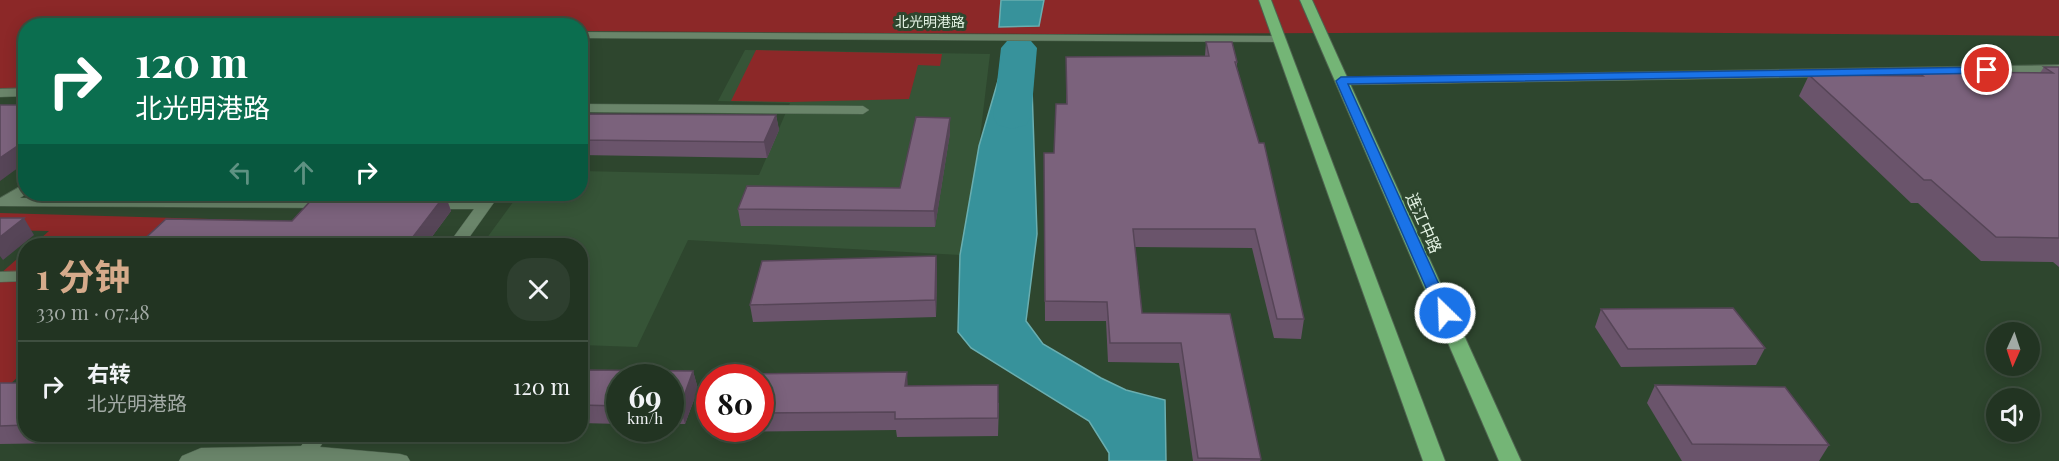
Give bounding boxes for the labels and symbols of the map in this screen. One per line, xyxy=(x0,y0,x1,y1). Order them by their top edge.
street label: 北光明港路 xyxy=(895,12,965,31)
pin xyxy=(1961,44,2012,95)
street label: 连江中路 xyxy=(1402,189,1447,256)
position arrow xyxy=(1413,281,1477,345)
north arrow xyxy=(1986,322,2040,376)
speed limit sign: 80 xyxy=(696,364,774,442)

